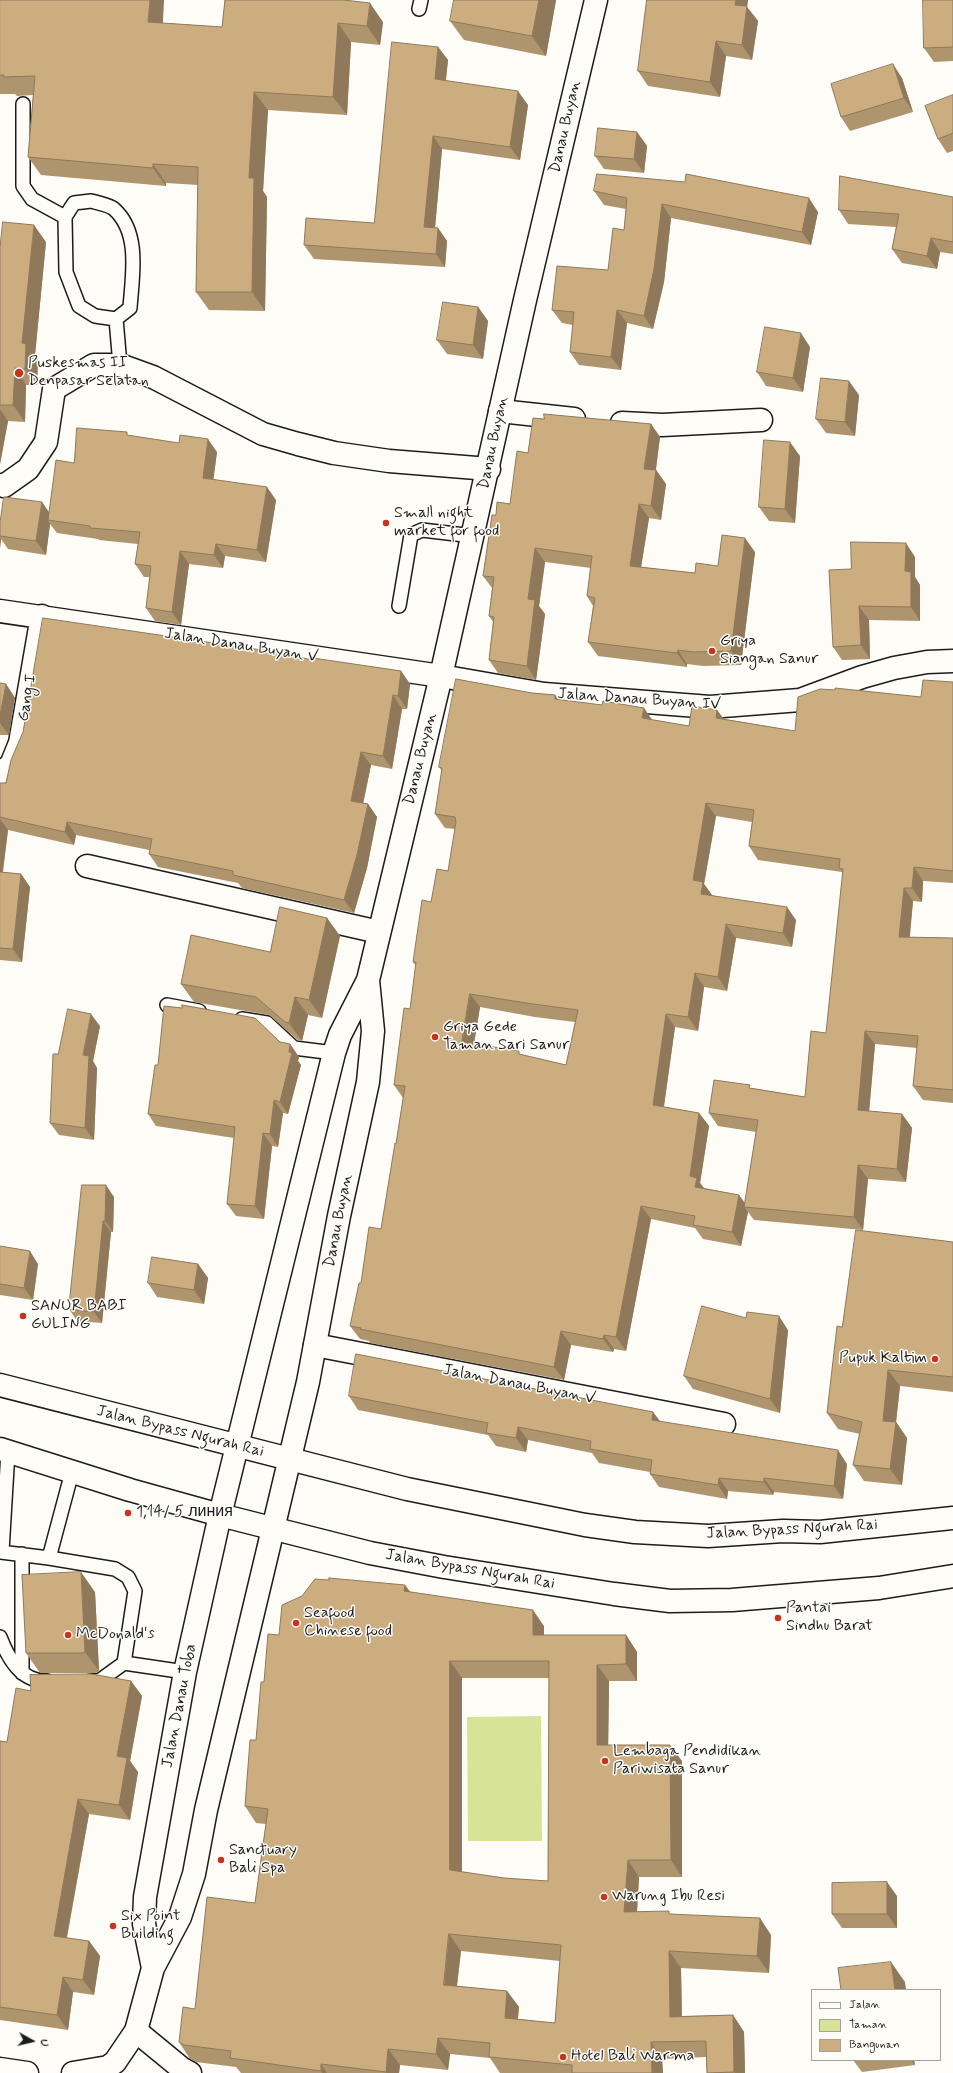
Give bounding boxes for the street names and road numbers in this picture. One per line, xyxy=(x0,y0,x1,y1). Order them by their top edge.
street label: Danau Buyan xyxy=(546,79,586,175)
street label: Danau Buyan xyxy=(475,395,513,491)
street label: Jalan Danau Buyan V xyxy=(163,624,319,668)
street label: Gang I xyxy=(14,673,42,723)
street label: Jalan Danau Buyan IV xyxy=(557,685,721,715)
street label: Danau Buyan xyxy=(400,711,442,807)
street label: Danau Buyan xyxy=(321,1173,357,1269)
street label: Jalan Danau Buyan V xyxy=(441,1361,597,1409)
street label: Jalan Bypass Ngurah Rai xyxy=(94,1402,266,1462)
street label: Jalan Bypass Ngurah Rai xyxy=(706,1516,878,1544)
street label: Jalan Bypass Ngurah Rai xyxy=(384,1546,556,1594)
street label: Jalan Danau Toba xyxy=(159,1642,201,1770)

